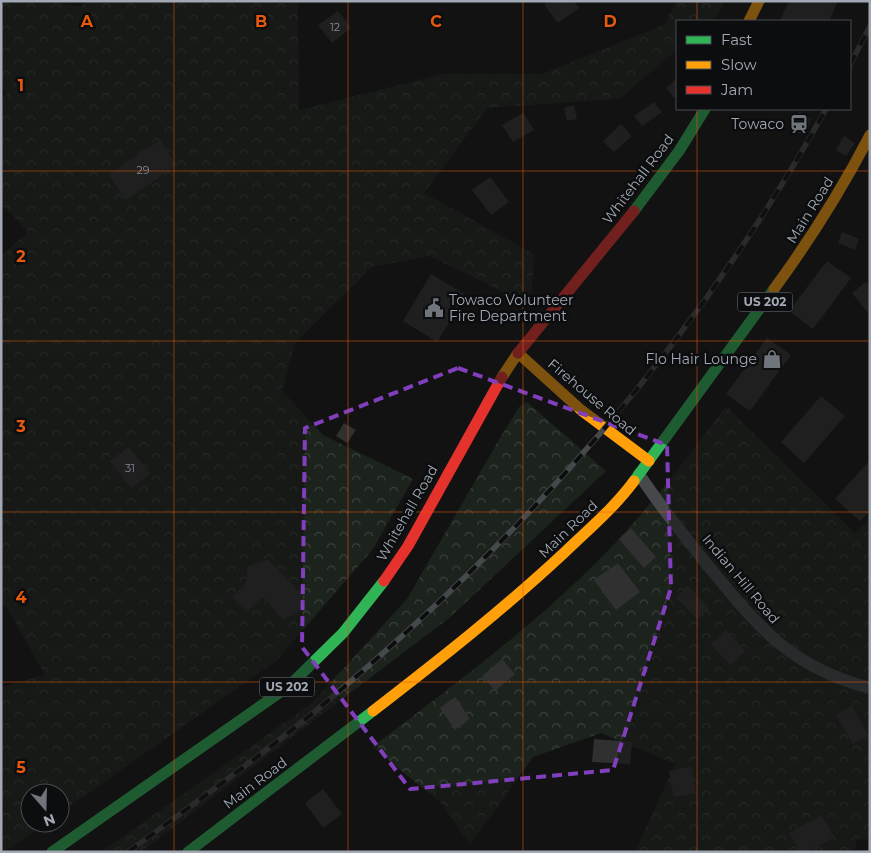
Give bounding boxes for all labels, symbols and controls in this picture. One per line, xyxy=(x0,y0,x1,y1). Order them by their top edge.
text: A xyxy=(80,12,94,31)
text: B xyxy=(255,12,267,31)
text: C xyxy=(430,12,442,31)
text: D xyxy=(603,12,617,31)
house number: 12 xyxy=(330,20,340,34)
legend xyxy=(676,20,851,110)
text: Fast xyxy=(721,30,752,49)
text: Slow xyxy=(721,55,757,74)
text: 1 xyxy=(18,76,24,95)
text: Jam xyxy=(720,80,753,99)
station icon: Towaco xyxy=(788,113,810,135)
place label: Towaco xyxy=(731,115,784,133)
street label: Whitehall Road xyxy=(598,131,678,227)
house number: 29 xyxy=(137,163,150,177)
street label: Main Road xyxy=(782,173,838,247)
text: 2 xyxy=(16,247,26,266)
place label: Towaco Volunteer Fire Department xyxy=(449,291,574,325)
road number: US 202 xyxy=(738,292,792,312)
public building icon: Towaco Volunteer Fire Department xyxy=(423,297,445,319)
shop icon: Flo Hair Lounge xyxy=(761,348,783,370)
place label: Flo Hair Lounge xyxy=(645,350,757,368)
street label: Firehouse Road xyxy=(544,355,640,439)
text: 3 xyxy=(15,417,26,436)
house number: 31 xyxy=(125,461,135,475)
street label: Whitehall Road xyxy=(372,462,442,564)
street label: Main Road xyxy=(535,496,601,562)
street label: Indian Hill Road xyxy=(698,531,784,627)
text: 4 xyxy=(15,588,27,607)
road number: US 202 xyxy=(260,678,314,696)
street label: Main Road xyxy=(220,753,290,813)
text: 5 xyxy=(16,758,26,777)
north arrow xyxy=(20,783,70,833)
text: N xyxy=(41,810,58,831)

